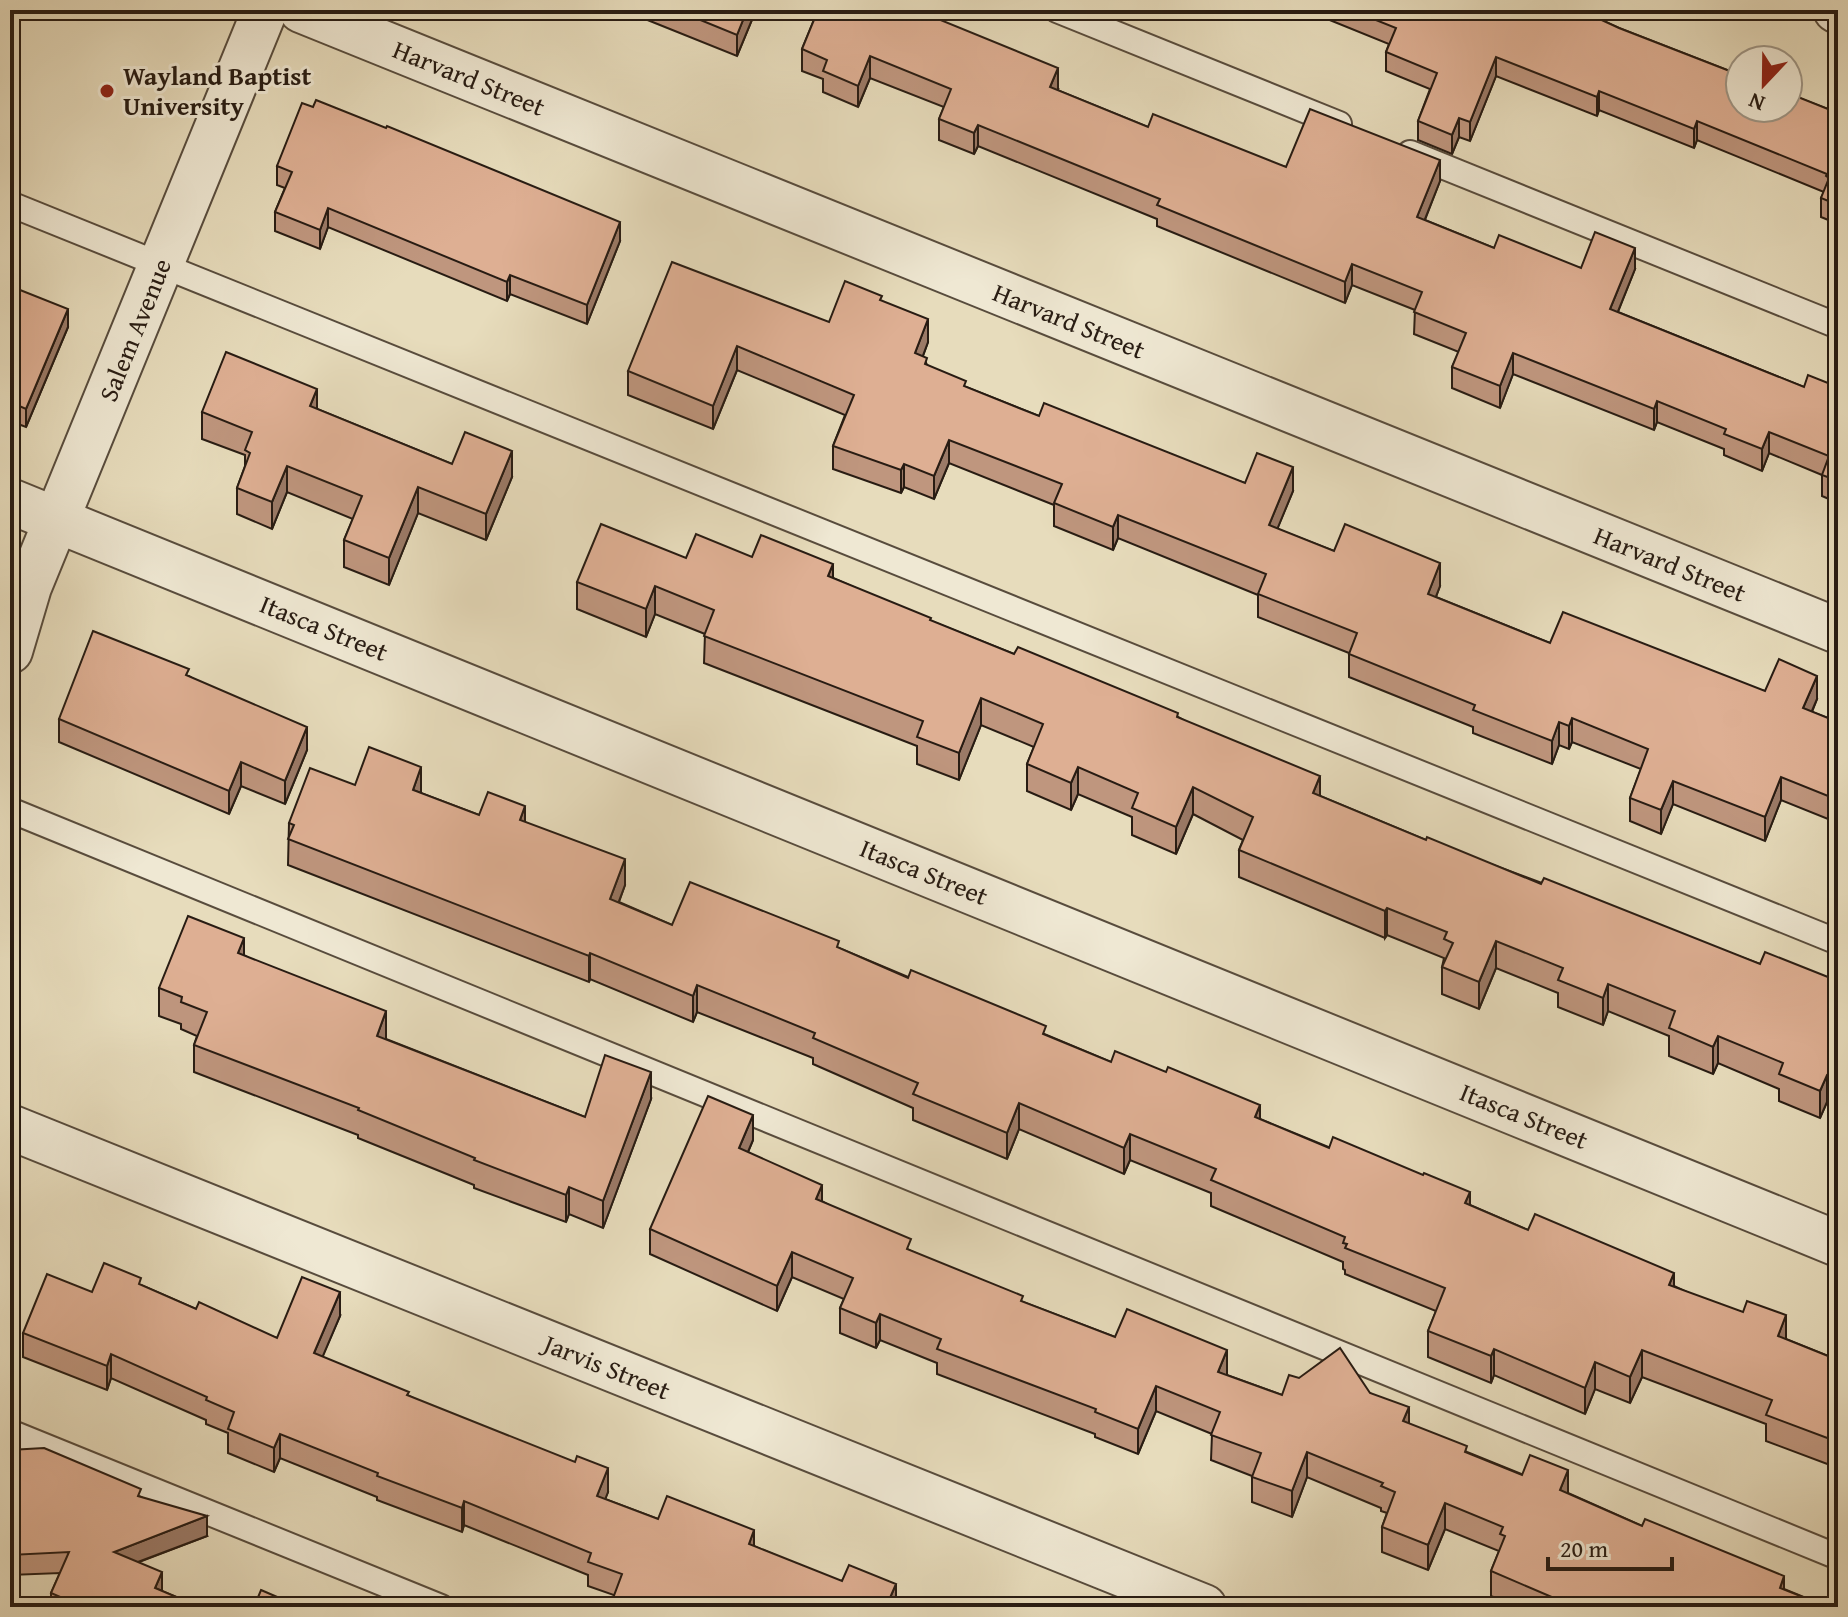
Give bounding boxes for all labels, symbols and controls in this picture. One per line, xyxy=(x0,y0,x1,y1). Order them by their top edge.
street label: Harvard Street xyxy=(387,29,551,126)
north arrow xyxy=(1724,44,1804,124)
place label: Wayland Baptist University xyxy=(123,56,311,125)
marker: Wayland Baptist University xyxy=(98,82,116,100)
text: N xyxy=(1743,85,1769,120)
street label: Salem Avenue xyxy=(88,252,181,407)
street label: Harvard Street xyxy=(987,272,1151,369)
street label: Harvard Street xyxy=(1588,515,1752,612)
street label: Itasca Street xyxy=(254,584,394,671)
street label: Itasca Street xyxy=(854,828,994,915)
street label: Itasca Street xyxy=(1454,1072,1594,1159)
street label: Jarvis Street xyxy=(535,1322,676,1410)
scale bar xyxy=(1548,1521,1672,1571)
text: 20 m xyxy=(1560,1531,1608,1566)

